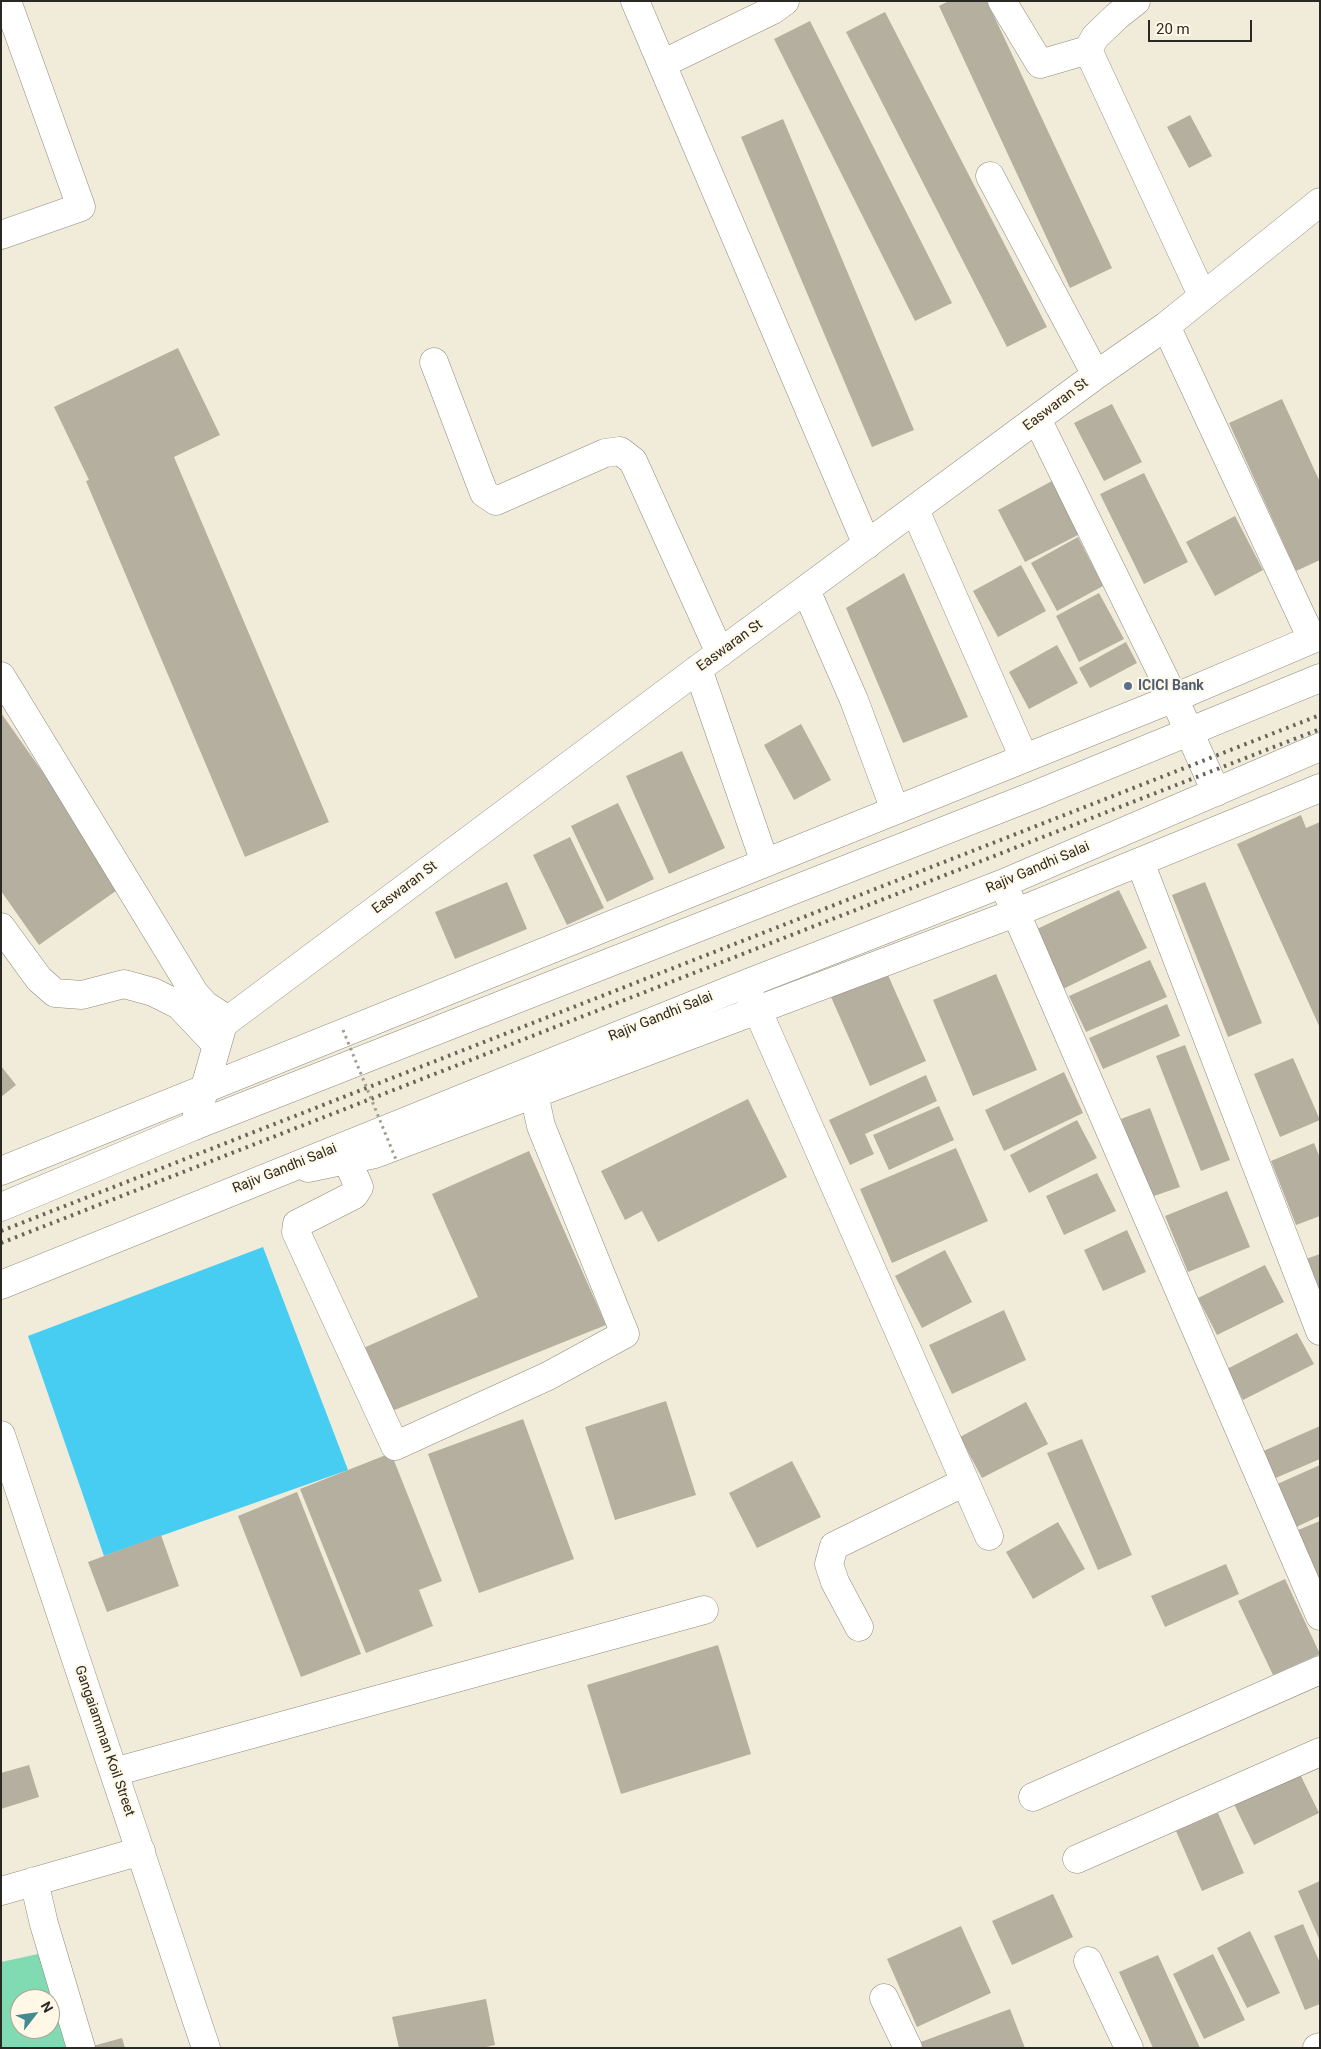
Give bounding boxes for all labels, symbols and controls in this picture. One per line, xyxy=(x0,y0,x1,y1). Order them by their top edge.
scale bar xyxy=(1151,10,1255,42)
text: 20 m xyxy=(1156,20,1190,38)
street label: Easwaran St xyxy=(1020,375,1092,435)
street label: Easwaran St xyxy=(694,617,766,675)
place label: ICICI Bank xyxy=(1138,678,1204,694)
marker: ICICI Bank xyxy=(1122,680,1134,692)
street label: Rajiv Gandhi Salai xyxy=(984,839,1092,897)
street label: Easwaran St xyxy=(369,858,441,918)
street label: Rajiv Gandhi Salai xyxy=(606,988,716,1046)
street label: Rajiv Gandhi Salai xyxy=(230,1140,340,1198)
street label: Gangaiamman Koil Street xyxy=(70,1663,138,1819)
north arrow xyxy=(10,1989,60,2039)
text: N xyxy=(38,1999,57,2015)

